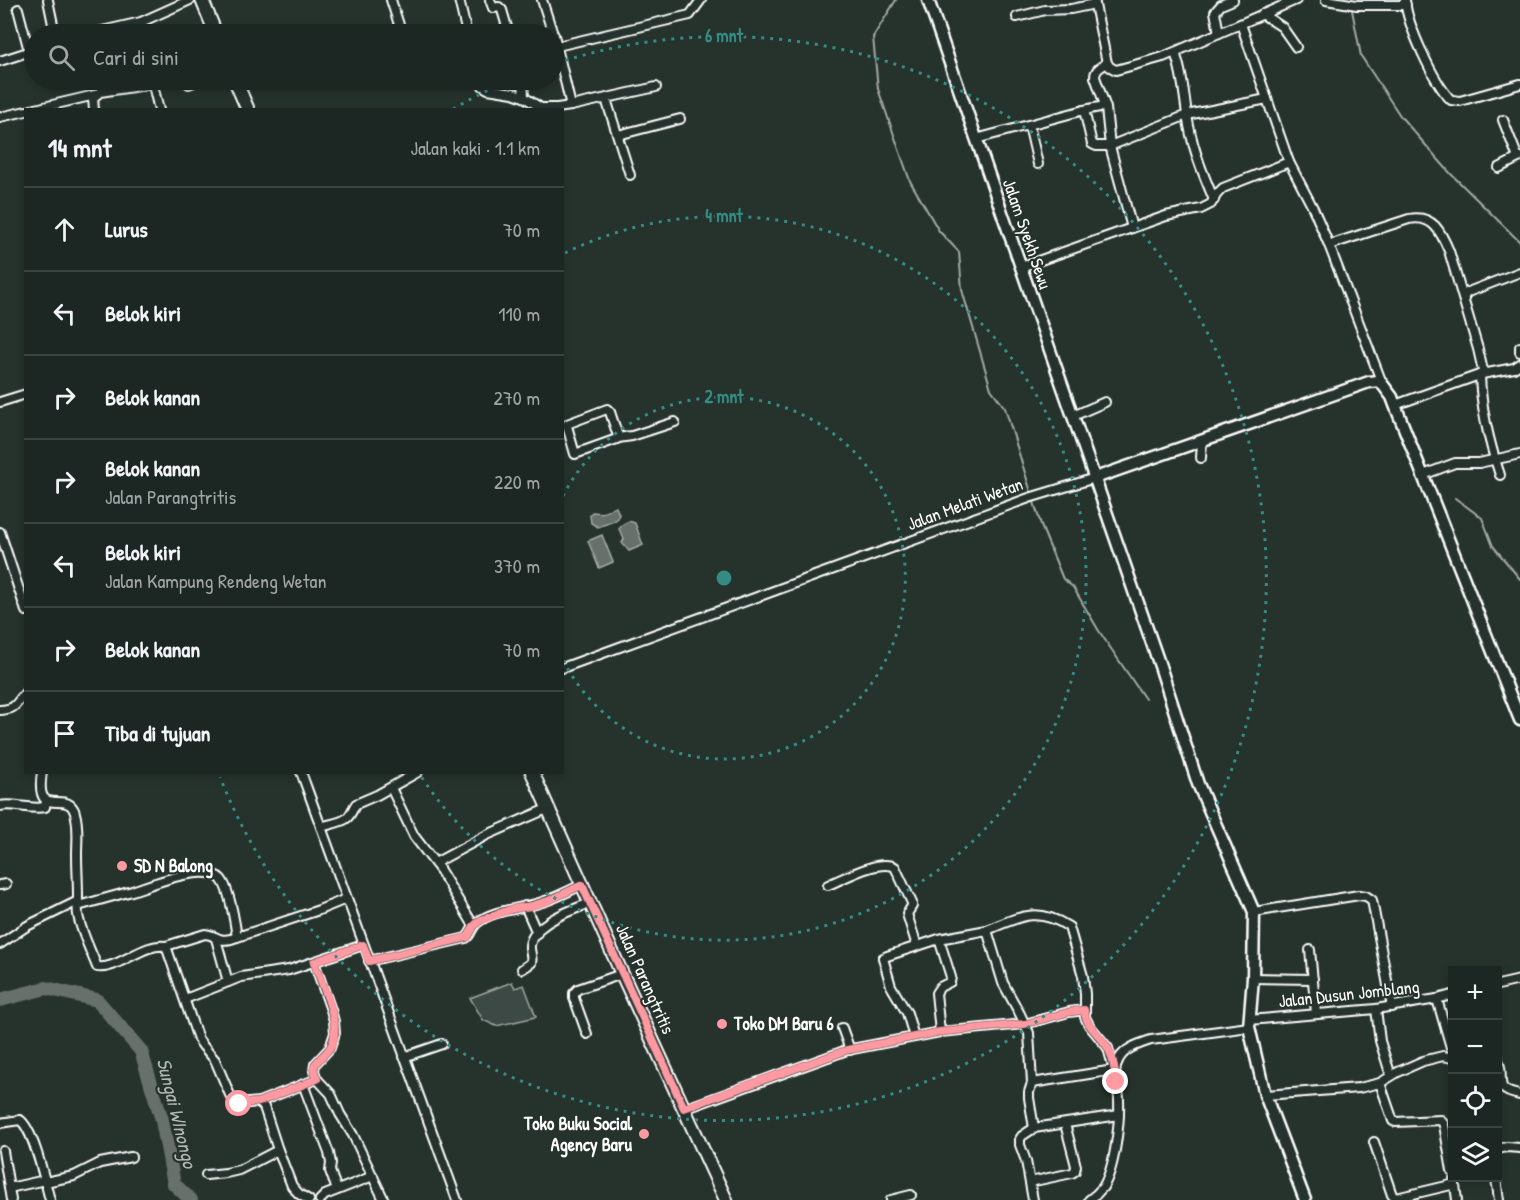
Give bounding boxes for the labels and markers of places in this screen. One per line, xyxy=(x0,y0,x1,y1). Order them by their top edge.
centre of rings xyxy=(714,568,734,588)
place label: SD N Balong xyxy=(134,853,213,879)
marker: SD N Balong xyxy=(115,859,129,873)
place label: Toko DM Baru 6 xyxy=(733,1011,834,1036)
marker: Toko DM Baru 6 xyxy=(715,1017,729,1031)
place label: Toko Buku Social Agency Baru xyxy=(523,1111,633,1158)
marker: Toko Buku Social Agency Baru xyxy=(637,1127,651,1141)

